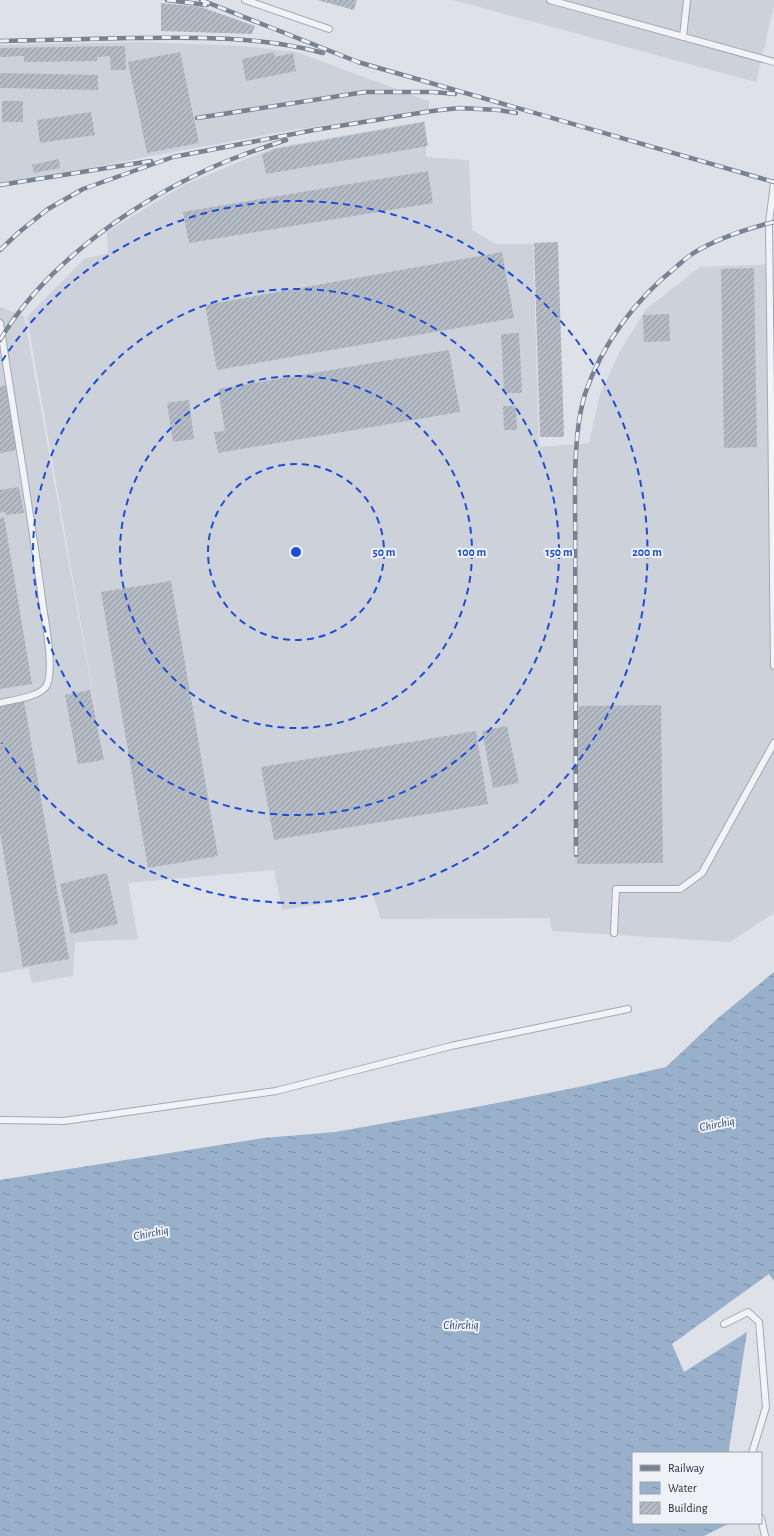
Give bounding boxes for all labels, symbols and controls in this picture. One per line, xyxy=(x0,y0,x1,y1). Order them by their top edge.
centre of rings xyxy=(289,545,303,559)
text: 50 m xyxy=(373,546,396,558)
text: 100 m xyxy=(458,546,486,558)
text: 150 m xyxy=(545,546,573,558)
text: 200 m xyxy=(632,546,662,558)
water label: Chirchiq xyxy=(698,1115,736,1134)
water label: Chirchiq xyxy=(132,1224,170,1243)
water label: Chirchiq xyxy=(443,1319,479,1332)
legend xyxy=(632,1452,762,1524)
text: Railway xyxy=(668,1462,704,1475)
text: Water xyxy=(668,1482,697,1494)
text: Building xyxy=(668,1502,708,1514)

